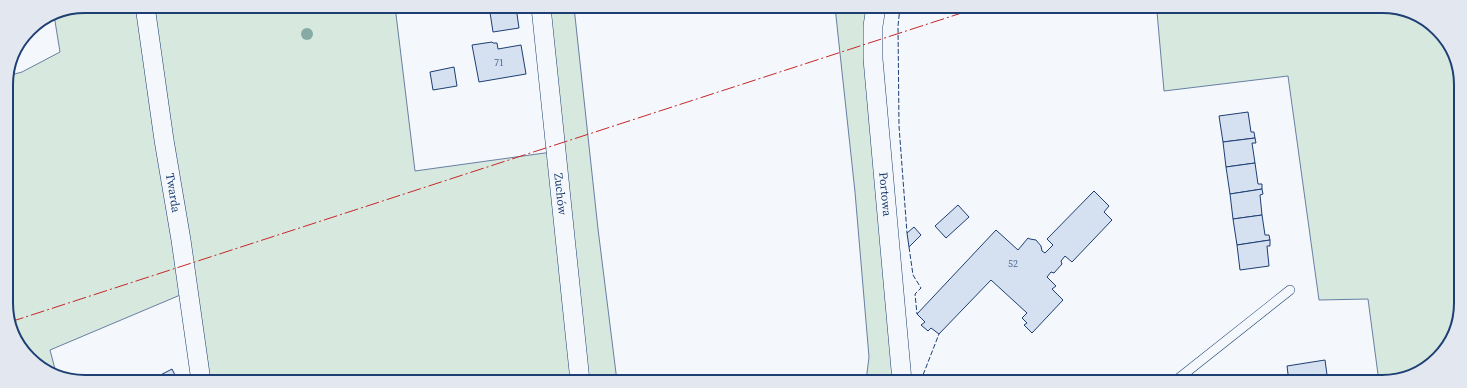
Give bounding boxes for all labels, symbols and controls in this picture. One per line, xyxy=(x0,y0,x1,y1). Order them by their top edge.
house number: 71 xyxy=(494,56,504,69)
street label: Portowa xyxy=(875,171,895,218)
street label: Twarda xyxy=(162,172,184,215)
street label: Zuchów xyxy=(550,172,571,217)
house number: 52 xyxy=(1008,257,1018,270)

